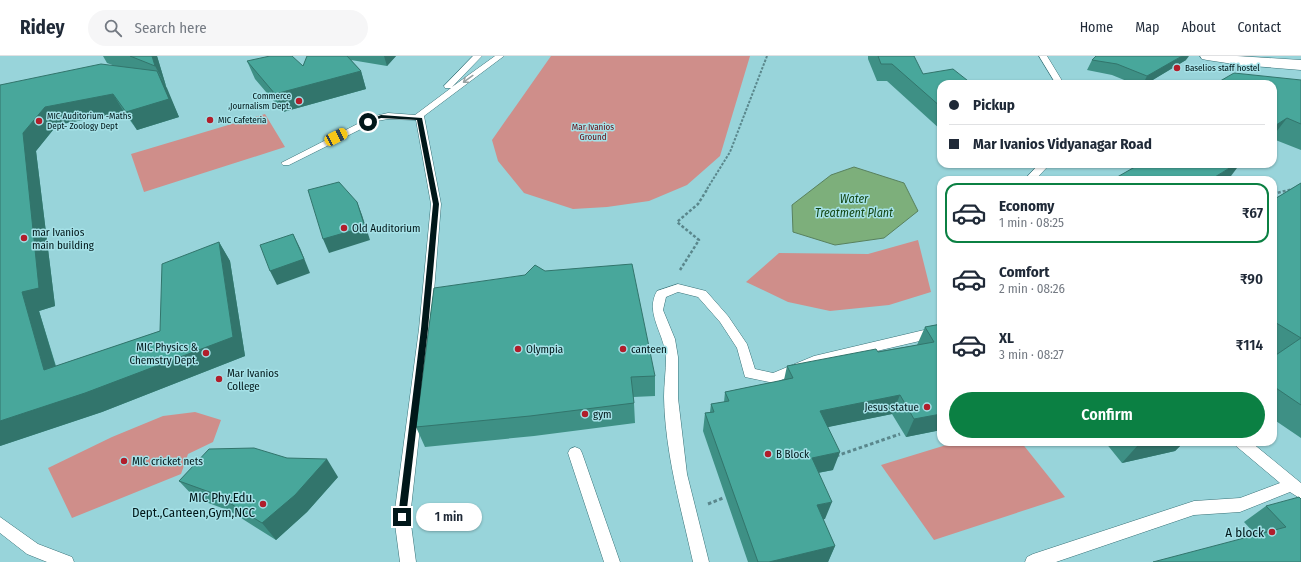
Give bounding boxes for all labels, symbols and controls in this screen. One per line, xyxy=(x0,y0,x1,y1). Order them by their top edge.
search box xyxy=(88,10,368,46)
text: Ridey xyxy=(20,16,64,39)
icon: search xyxy=(102,17,124,39)
text: Search here xyxy=(134,19,207,37)
text: Home xyxy=(1080,19,1113,36)
text: Map xyxy=(1135,19,1159,36)
text: About xyxy=(1181,19,1216,36)
text: Contact xyxy=(1238,19,1281,36)
marker: Baselios staff hostel xyxy=(1172,63,1182,73)
place label: Baselios staff hostel xyxy=(1185,63,1260,73)
one-way arrow xyxy=(463,75,474,83)
place label: Commerce ,Journalism Dept. xyxy=(228,91,292,111)
marker: Commerce ,Journalism Dept. xyxy=(294,96,304,106)
text: Pickup xyxy=(973,96,1015,114)
place label: MIC Auditorium -Maths Dept- Zoology Dept xyxy=(47,111,131,131)
route start xyxy=(359,113,377,131)
marker: MIC Cafeteria xyxy=(205,115,215,125)
place label: MIC Cafeteria xyxy=(218,115,267,125)
marker: MIC Auditorium -Maths Dept- Zoology Dept xyxy=(34,116,44,126)
park label: Mar Ivanios Ground xyxy=(572,122,614,142)
car xyxy=(323,126,349,148)
text: Mar Ivanios Vidyanagar Road xyxy=(973,135,1152,153)
water label: Water Treatment Plant xyxy=(815,192,893,220)
icon: car xyxy=(951,195,987,231)
text: Economy xyxy=(999,197,1054,215)
text: ₹67 xyxy=(1242,204,1263,222)
text: 1 min · 08:25 xyxy=(999,215,1064,230)
place label: Old Auditorium xyxy=(352,222,421,235)
marker: Old Auditorium xyxy=(339,223,349,233)
place label: mar Ivanios main building xyxy=(32,226,95,252)
marker: mar Ivanios main building xyxy=(19,233,29,243)
icon: car xyxy=(951,261,987,297)
text: Comfort xyxy=(999,263,1050,281)
text: ₹90 xyxy=(1240,270,1263,288)
text: 2 min · 08:26 xyxy=(999,281,1065,296)
icon: car xyxy=(951,327,987,363)
text: XL xyxy=(999,329,1014,347)
text: ₹114 xyxy=(1236,336,1263,354)
place label: MIC Physics & Chemstry Dept. xyxy=(130,341,198,367)
place label: Olympia xyxy=(526,343,563,356)
place label: canteen xyxy=(631,343,667,356)
marker: Olympia xyxy=(513,344,523,354)
marker: canteen xyxy=(618,344,628,354)
text: 3 min · 08:27 xyxy=(999,347,1064,362)
marker: MIC Physics & Chemstry Dept. xyxy=(201,348,211,358)
place label: Mar Ivanios College xyxy=(227,367,279,393)
marker: Mar Ivanios College xyxy=(214,374,224,384)
button: Confirm xyxy=(949,392,1265,438)
place label: Jesus statue xyxy=(864,401,919,414)
marker: Jesus statue xyxy=(922,402,932,412)
place label: gym xyxy=(593,408,612,421)
marker: gym xyxy=(580,409,590,419)
place label: B Block xyxy=(776,448,810,461)
marker: B Block xyxy=(763,449,773,459)
place label: MIC cricket nets xyxy=(132,455,203,468)
marker: MIC cricket nets xyxy=(119,456,129,466)
place label: MIC Phy.Edu. Dept.,Canteen,Gym,NCC xyxy=(132,490,255,520)
marker: MIC Phy.Edu. Dept.,Canteen,Gym,NCC xyxy=(258,499,268,509)
callout: 1 min xyxy=(416,503,482,531)
route end xyxy=(393,508,411,526)
text: 1 min xyxy=(435,509,463,524)
place label: A block xyxy=(1225,525,1265,540)
marker: A block xyxy=(1267,527,1277,537)

